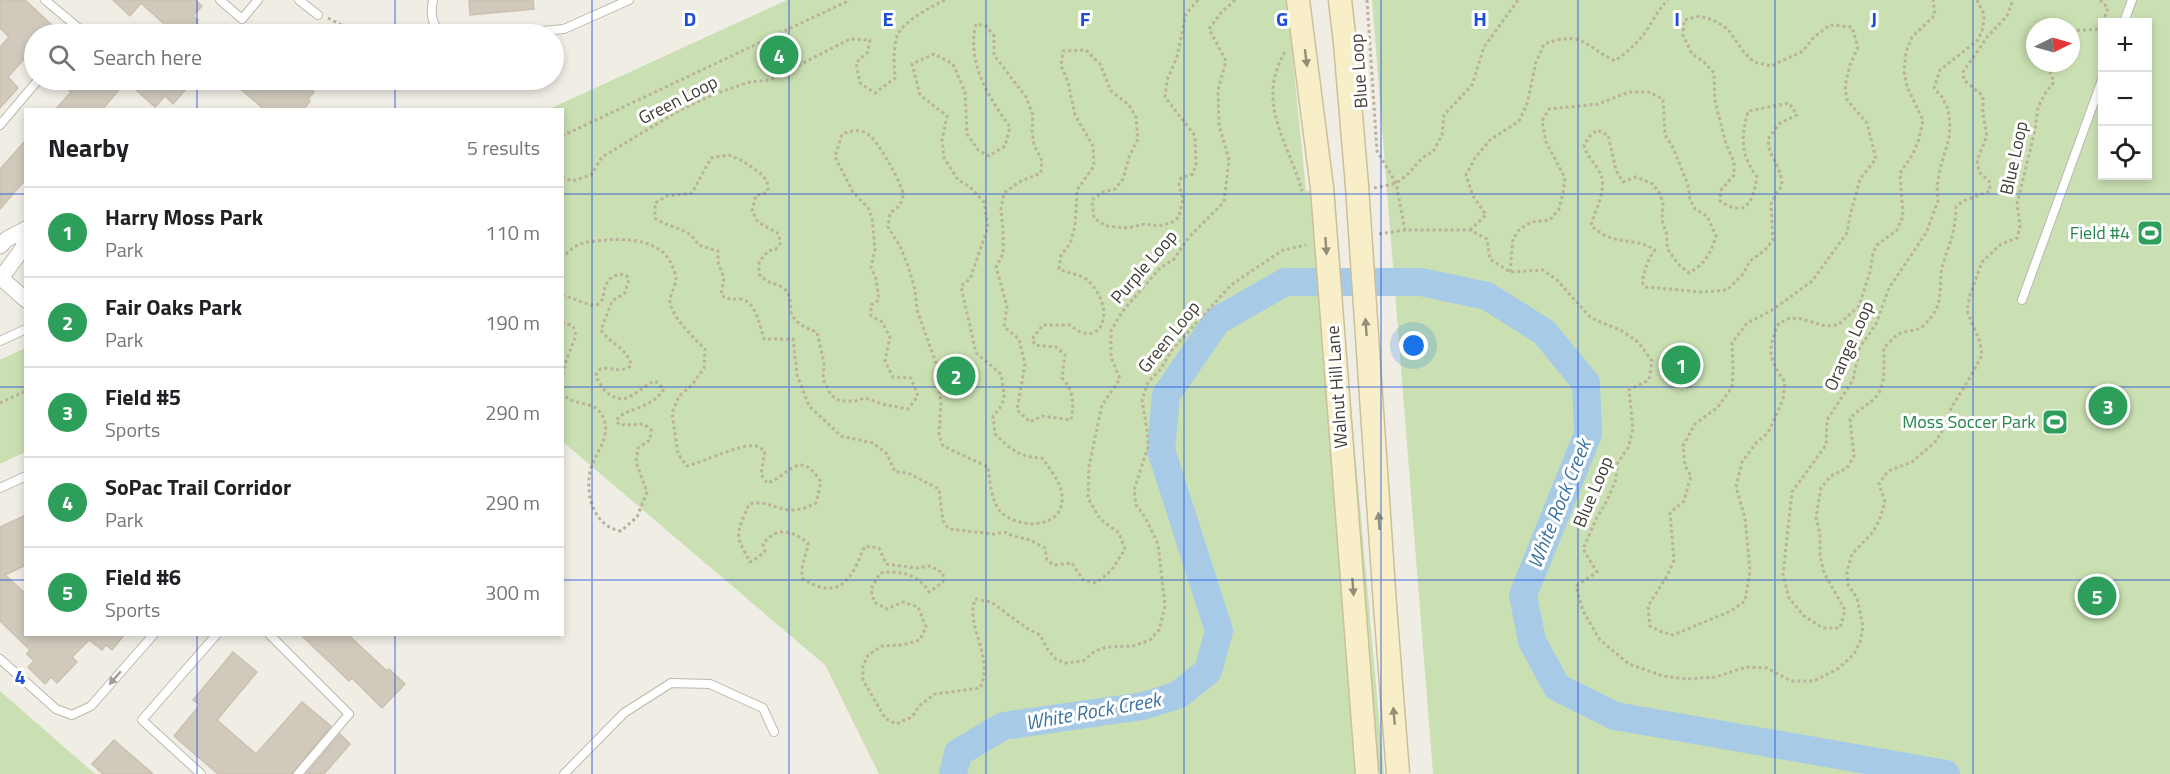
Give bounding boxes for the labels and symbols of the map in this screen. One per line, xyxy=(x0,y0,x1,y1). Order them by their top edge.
text: D xyxy=(684,3,696,34)
text: E xyxy=(882,3,894,34)
text: F xyxy=(1080,3,1091,34)
text: G xyxy=(1276,3,1288,34)
text: H xyxy=(1473,3,1487,34)
text: I xyxy=(1674,3,1680,34)
text: J xyxy=(1871,3,1877,34)
north arrow xyxy=(2026,18,2080,72)
pin: 4 xyxy=(760,32,798,78)
street label: Blue Loop xyxy=(1342,33,1375,109)
one-way arrow xyxy=(1301,49,1311,68)
street label: Green Loop xyxy=(633,68,722,131)
street label: Blue Loop xyxy=(1993,118,2035,197)
sports icon: Field #4 xyxy=(2135,218,2165,248)
place label: Field #4 xyxy=(2070,219,2130,246)
street label: Purple Loop xyxy=(1104,224,1183,310)
one-way arrow xyxy=(1321,237,1331,256)
street label: Green Loop xyxy=(1131,295,1206,379)
street label: Orange Loop xyxy=(1817,296,1880,395)
one-way arrow xyxy=(1362,317,1371,336)
street label: Walnut Hill Lane xyxy=(1319,325,1354,449)
your location xyxy=(1399,331,1428,360)
pin: 1 xyxy=(1662,342,1700,388)
pin: 2 xyxy=(936,354,976,398)
pin: 3 xyxy=(2088,384,2128,428)
sports icon: Moss Soccer Park xyxy=(2040,407,2070,437)
place label: Moss Soccer Park xyxy=(1902,408,2036,435)
water label: White Rock Creek xyxy=(1519,433,1599,573)
street label: Blue Loop xyxy=(1565,452,1620,532)
one-way arrow xyxy=(1375,512,1384,531)
pin: 5 xyxy=(2078,574,2116,618)
one-way arrow xyxy=(1348,578,1358,597)
text: 4 xyxy=(14,661,26,692)
one-way arrow xyxy=(108,671,122,686)
water label: White Rock Creek xyxy=(1023,683,1165,738)
one-way arrow xyxy=(1389,706,1399,725)

